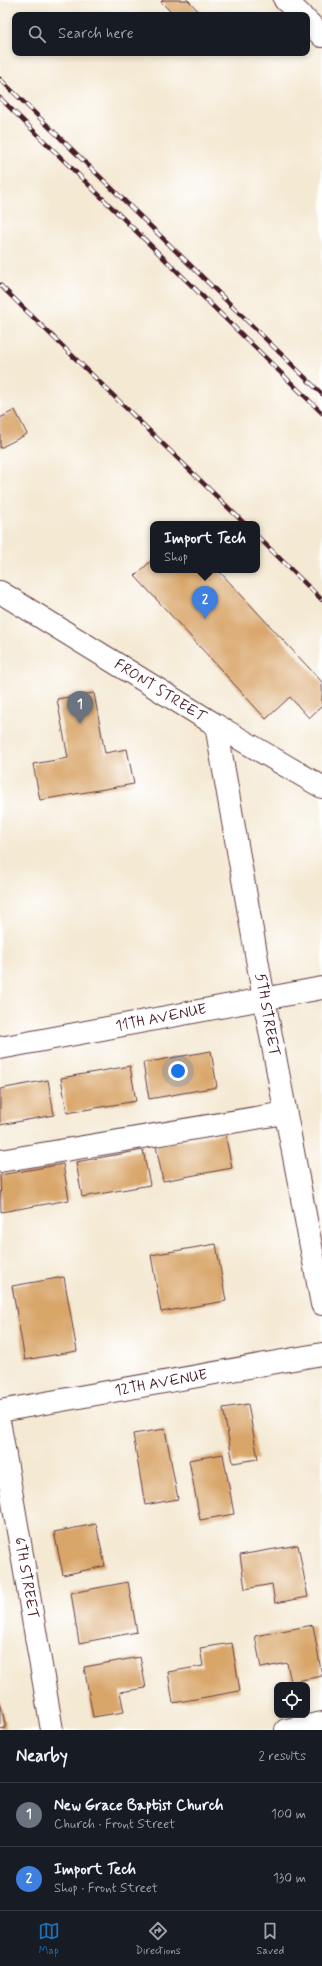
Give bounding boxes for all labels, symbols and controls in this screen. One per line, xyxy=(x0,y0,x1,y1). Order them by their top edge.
search box xyxy=(12,12,310,56)
icon: search xyxy=(26,23,48,45)
text: Search here xyxy=(58,24,134,44)
popup xyxy=(150,521,260,573)
text: Import Tech xyxy=(164,529,246,549)
text: Shop xyxy=(164,549,188,566)
pin: 2 xyxy=(192,586,218,619)
street label: FRONT STREET xyxy=(110,655,210,728)
pin: 1 xyxy=(67,691,93,724)
street label: 5TH STREET xyxy=(250,972,284,1058)
street label: 11TH AVENUE xyxy=(114,999,208,1037)
your location xyxy=(168,1061,188,1081)
street label: 12TH AVENUE xyxy=(113,1365,209,1401)
street label: 6TH STREET xyxy=(9,1536,43,1621)
map controls xyxy=(274,1682,310,1718)
button: locate xyxy=(274,1682,310,1718)
text: Nearby xyxy=(16,1745,68,1767)
text: 2 results xyxy=(259,1748,306,1765)
text: New Grace Baptist Church xyxy=(54,1796,223,1816)
text: 1 xyxy=(26,1806,32,1823)
text: 100 m xyxy=(271,1806,306,1823)
text: Church · Front Street xyxy=(54,1816,175,1833)
text: Import Tech xyxy=(54,1860,136,1880)
text: 2 xyxy=(26,1870,32,1887)
text: 130 m xyxy=(273,1870,306,1887)
text: Shop · Front Street xyxy=(54,1880,158,1897)
tab: Map xyxy=(38,1920,60,1958)
tab: Directions xyxy=(135,1920,181,1958)
tab: Saved xyxy=(256,1920,284,1958)

